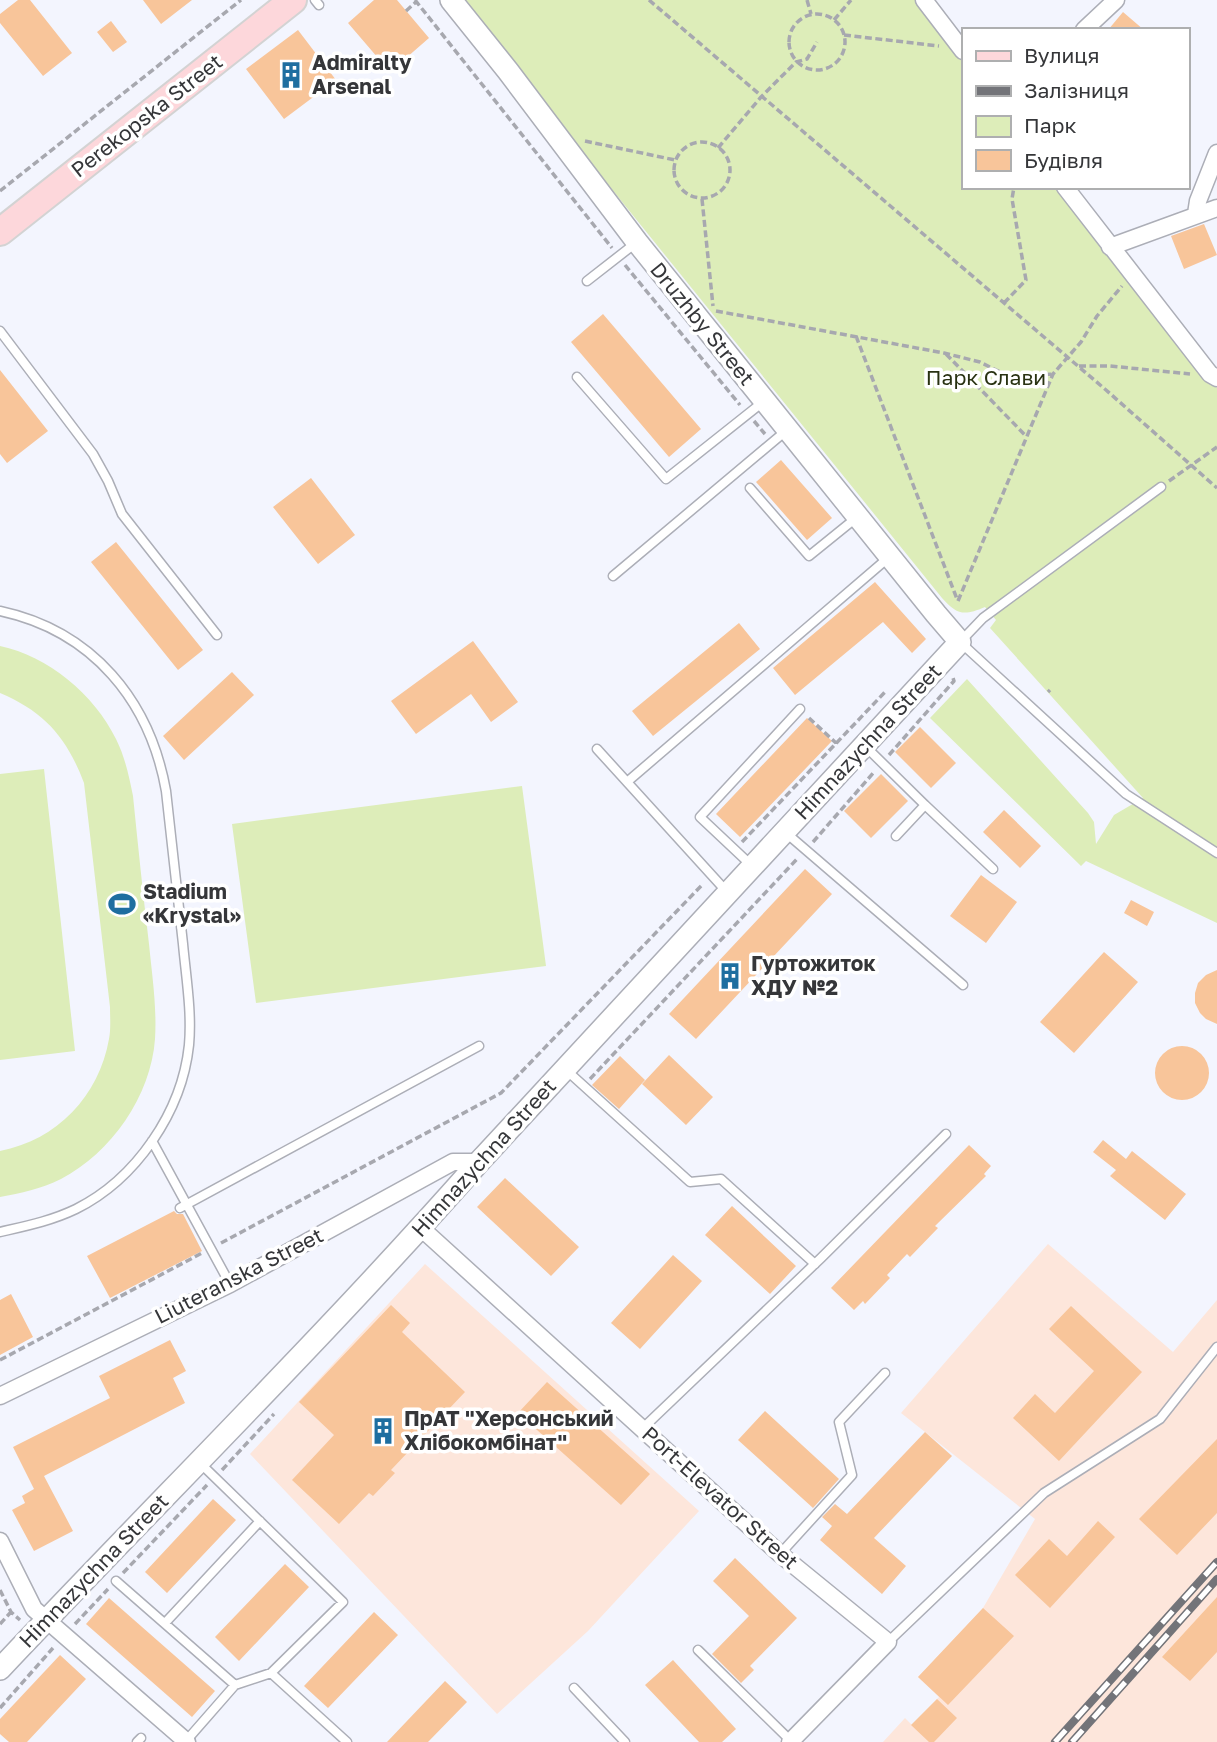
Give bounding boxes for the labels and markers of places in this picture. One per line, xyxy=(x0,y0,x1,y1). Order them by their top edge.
place label: Admiralty Arsenal xyxy=(312,49,412,99)
building icon: Admiralty Arsenal xyxy=(276,60,306,90)
place label: Stadium «Krystal» xyxy=(143,878,241,928)
sports icon: Stadium «Krystal» xyxy=(107,889,137,919)
place label: Гуртожиток ХДУ №2 xyxy=(751,950,876,1000)
building icon: Гуртожиток ХДУ №2 xyxy=(715,961,745,991)
place label: ПрАТ "Херсонський Хлібокомбінат" xyxy=(404,1405,614,1455)
building icon: ПрАТ "Херсонський Хлібокомбінат" xyxy=(368,1416,398,1446)

